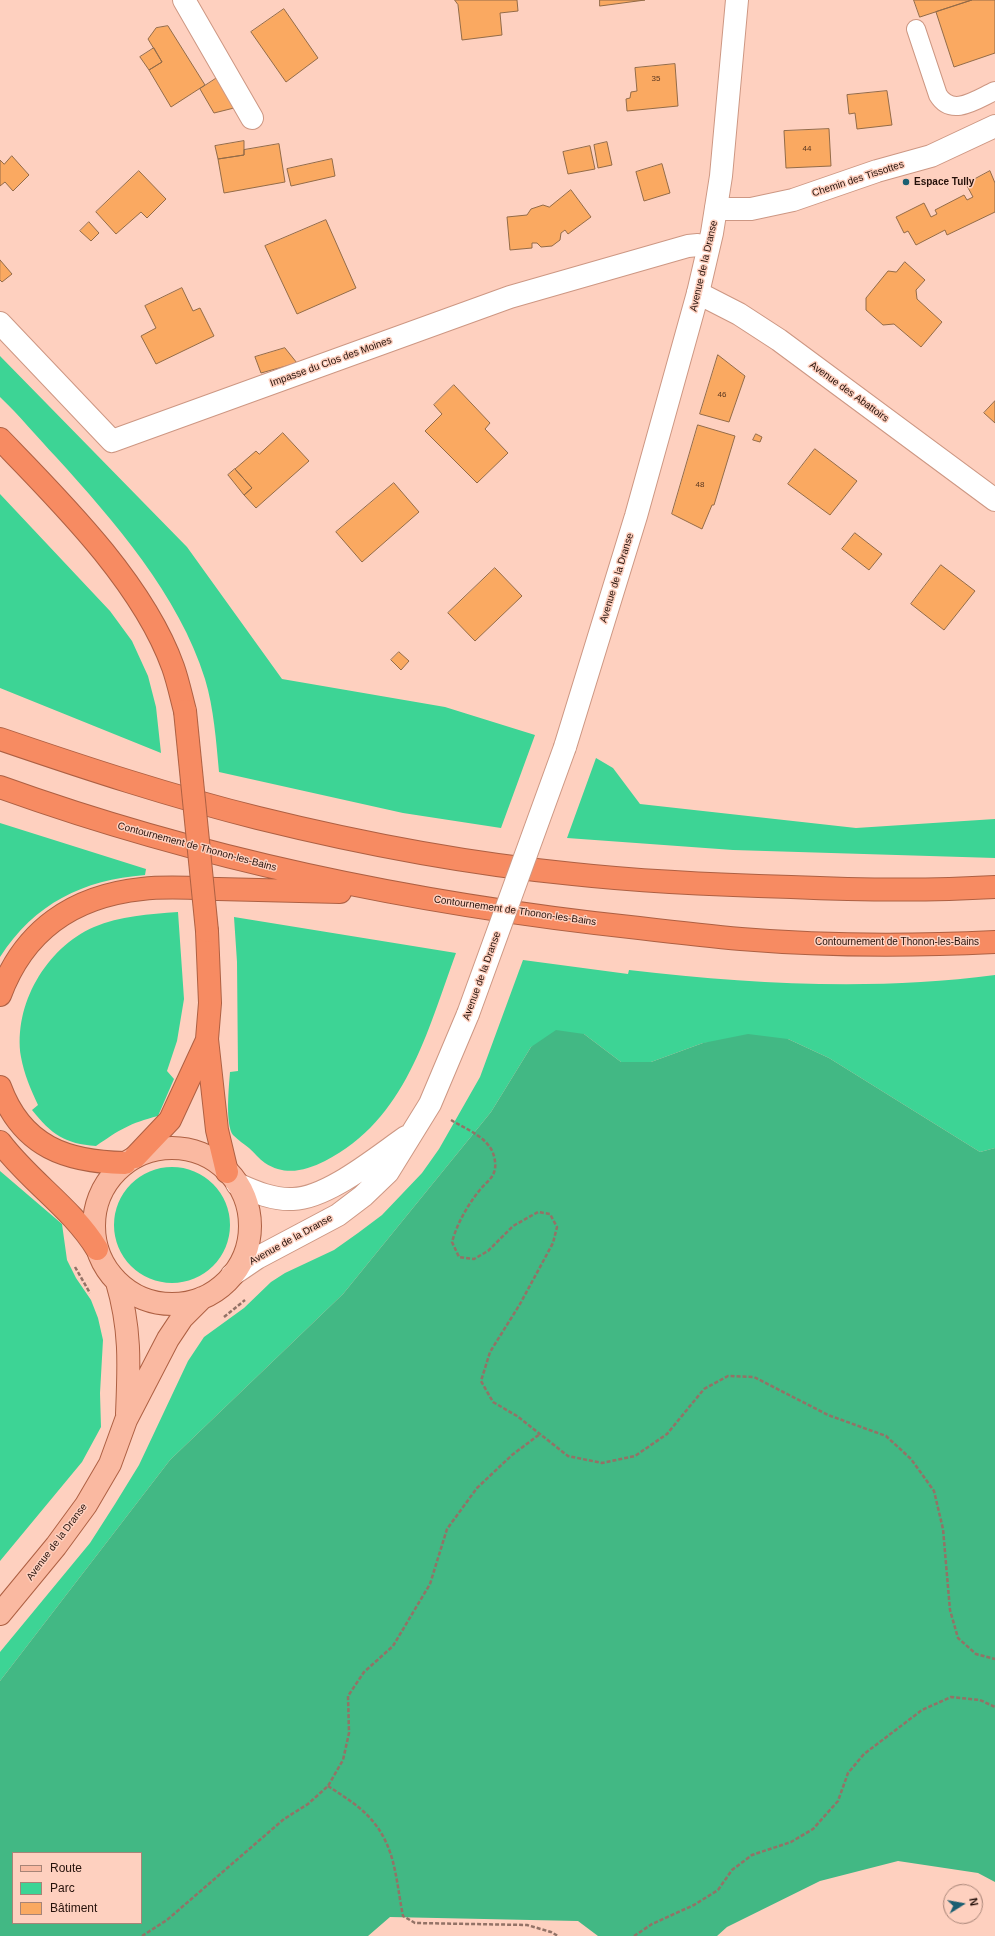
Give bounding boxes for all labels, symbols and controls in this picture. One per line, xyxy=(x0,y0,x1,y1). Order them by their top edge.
house number: 35 xyxy=(652,74,660,84)
house number: 44 xyxy=(803,144,811,154)
street label: Chemin des Tissottes xyxy=(811,158,905,200)
place label: Espace Tully xyxy=(914,176,974,188)
marker: Espace Tully xyxy=(901,177,911,187)
street label: Avenue de la Dranse xyxy=(688,219,720,313)
street label: Impasse du Clos des Moines xyxy=(269,334,393,390)
street label: Avenue des Abattoirs xyxy=(807,359,891,425)
house number: 46 xyxy=(718,390,726,400)
house number: 48 xyxy=(696,480,704,490)
street label: Avenue de la Dranse xyxy=(598,532,636,624)
street label: Contournement de Thonon-les-Bains xyxy=(116,820,278,874)
street label: Contournement de Thonon-les-Bains xyxy=(433,894,597,928)
street label: Avenue de la Dranse xyxy=(460,930,504,1022)
street label: Contournement de Thonon-les-Bains xyxy=(815,936,979,948)
street label: Avenue de la Dranse xyxy=(247,1212,335,1268)
street label: Avenue de la Dranse xyxy=(24,1501,90,1583)
legend xyxy=(12,1852,142,1924)
text: Route xyxy=(50,1861,82,1875)
text: Parc xyxy=(50,1881,75,1895)
north arrow xyxy=(943,1884,983,1924)
text: N xyxy=(967,1897,980,1907)
text: Bâtiment xyxy=(50,1901,97,1915)

